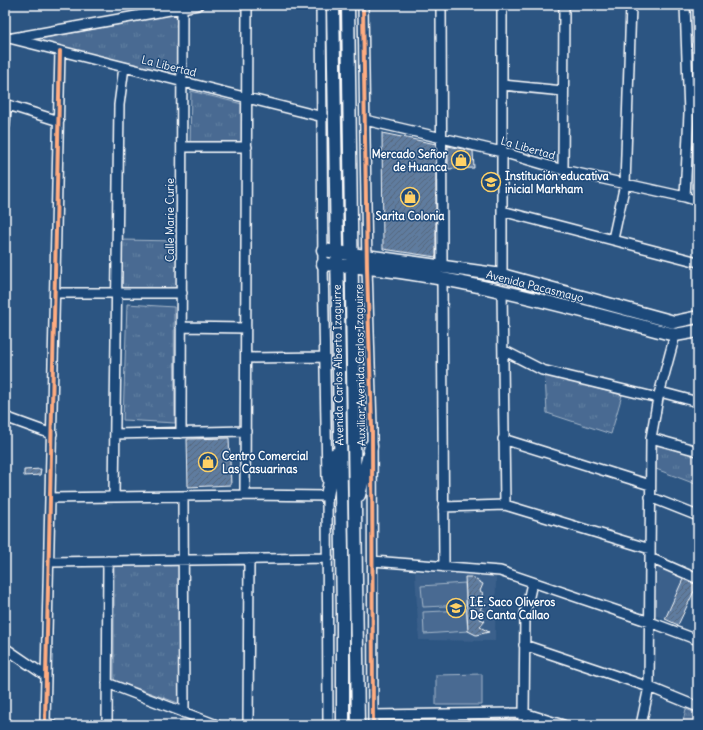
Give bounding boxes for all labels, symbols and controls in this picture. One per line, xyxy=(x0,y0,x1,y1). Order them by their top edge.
street label: La Libertad xyxy=(140,52,198,80)
street label: La Libertad xyxy=(499,134,557,163)
place label: Mercado Señor de Huanca xyxy=(372,147,448,174)
shop icon: Mercado Señor de Huanca xyxy=(450,149,472,171)
place label: Institución educativa inicial Markham xyxy=(505,169,610,196)
school or university icon: Institución educativa inicial Markham xyxy=(480,171,502,193)
street label: Calle Marie Curie xyxy=(163,178,177,262)
shop icon: Sarita Colonia xyxy=(399,186,421,208)
place label: Sarita Colonia xyxy=(375,209,445,223)
street label: Avenida Pacasmayo xyxy=(485,267,585,305)
street label: Avenida Carlos Alberto Izaguirre xyxy=(330,284,346,446)
street label: Auxiliar Avenida Carlos Izaguirre xyxy=(352,284,368,446)
place label: Centro Comercial Las Casuarinas xyxy=(222,449,308,476)
shop icon: Centro Comercial Las Casuarinas xyxy=(197,451,219,473)
place label: I.E. Saco Oliveros De Canta Callao xyxy=(470,595,555,622)
school or university icon: I.E. Saco Oliveros De Canta Callao xyxy=(445,597,467,619)

